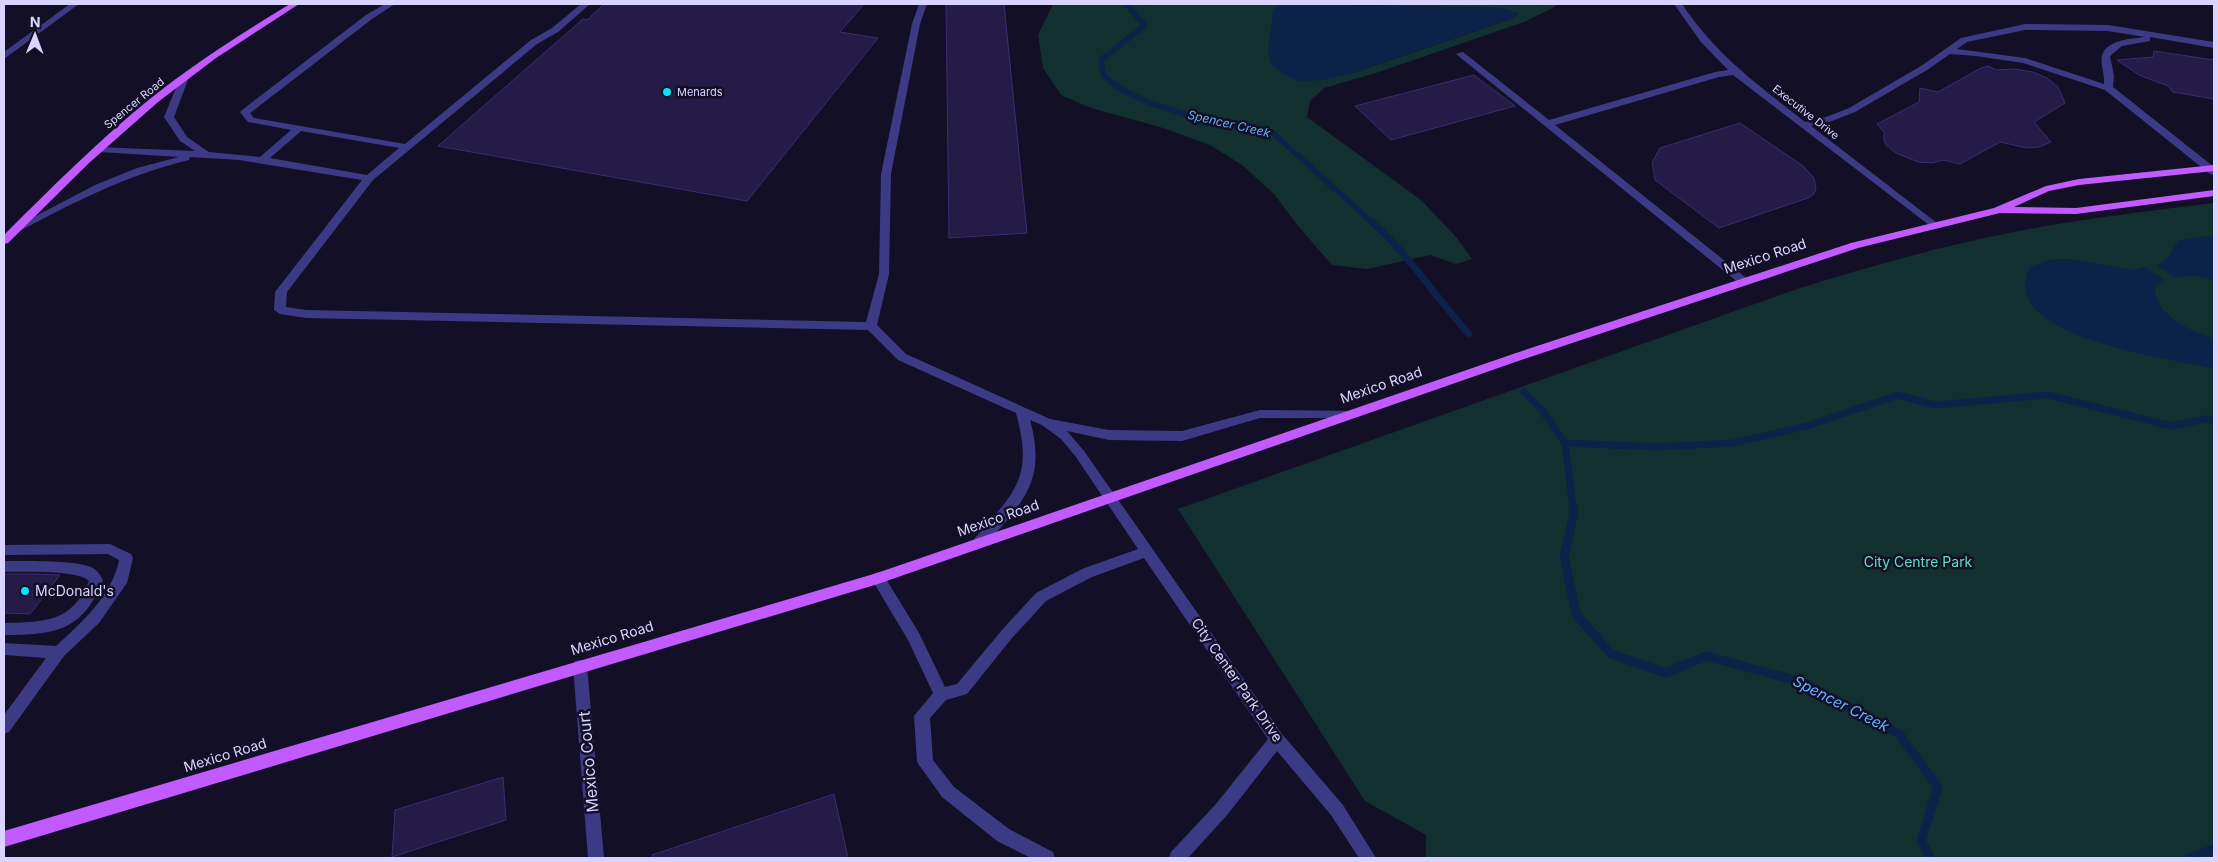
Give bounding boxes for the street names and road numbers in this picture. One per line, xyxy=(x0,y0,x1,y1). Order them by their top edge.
street label: Spencer Road xyxy=(101,75,167,131)
street label: Executive Drive xyxy=(1770,82,1842,142)
street label: Mexico Road xyxy=(1721,234,1808,277)
street label: Mexico Road xyxy=(1338,363,1424,407)
street label: Mexico Road xyxy=(955,496,1041,540)
street label: City Center Park Drive xyxy=(1188,614,1287,745)
street label: Mexico Road xyxy=(568,617,655,658)
street label: Mexico Court xyxy=(574,711,602,813)
street label: Mexico Road xyxy=(181,734,268,775)

